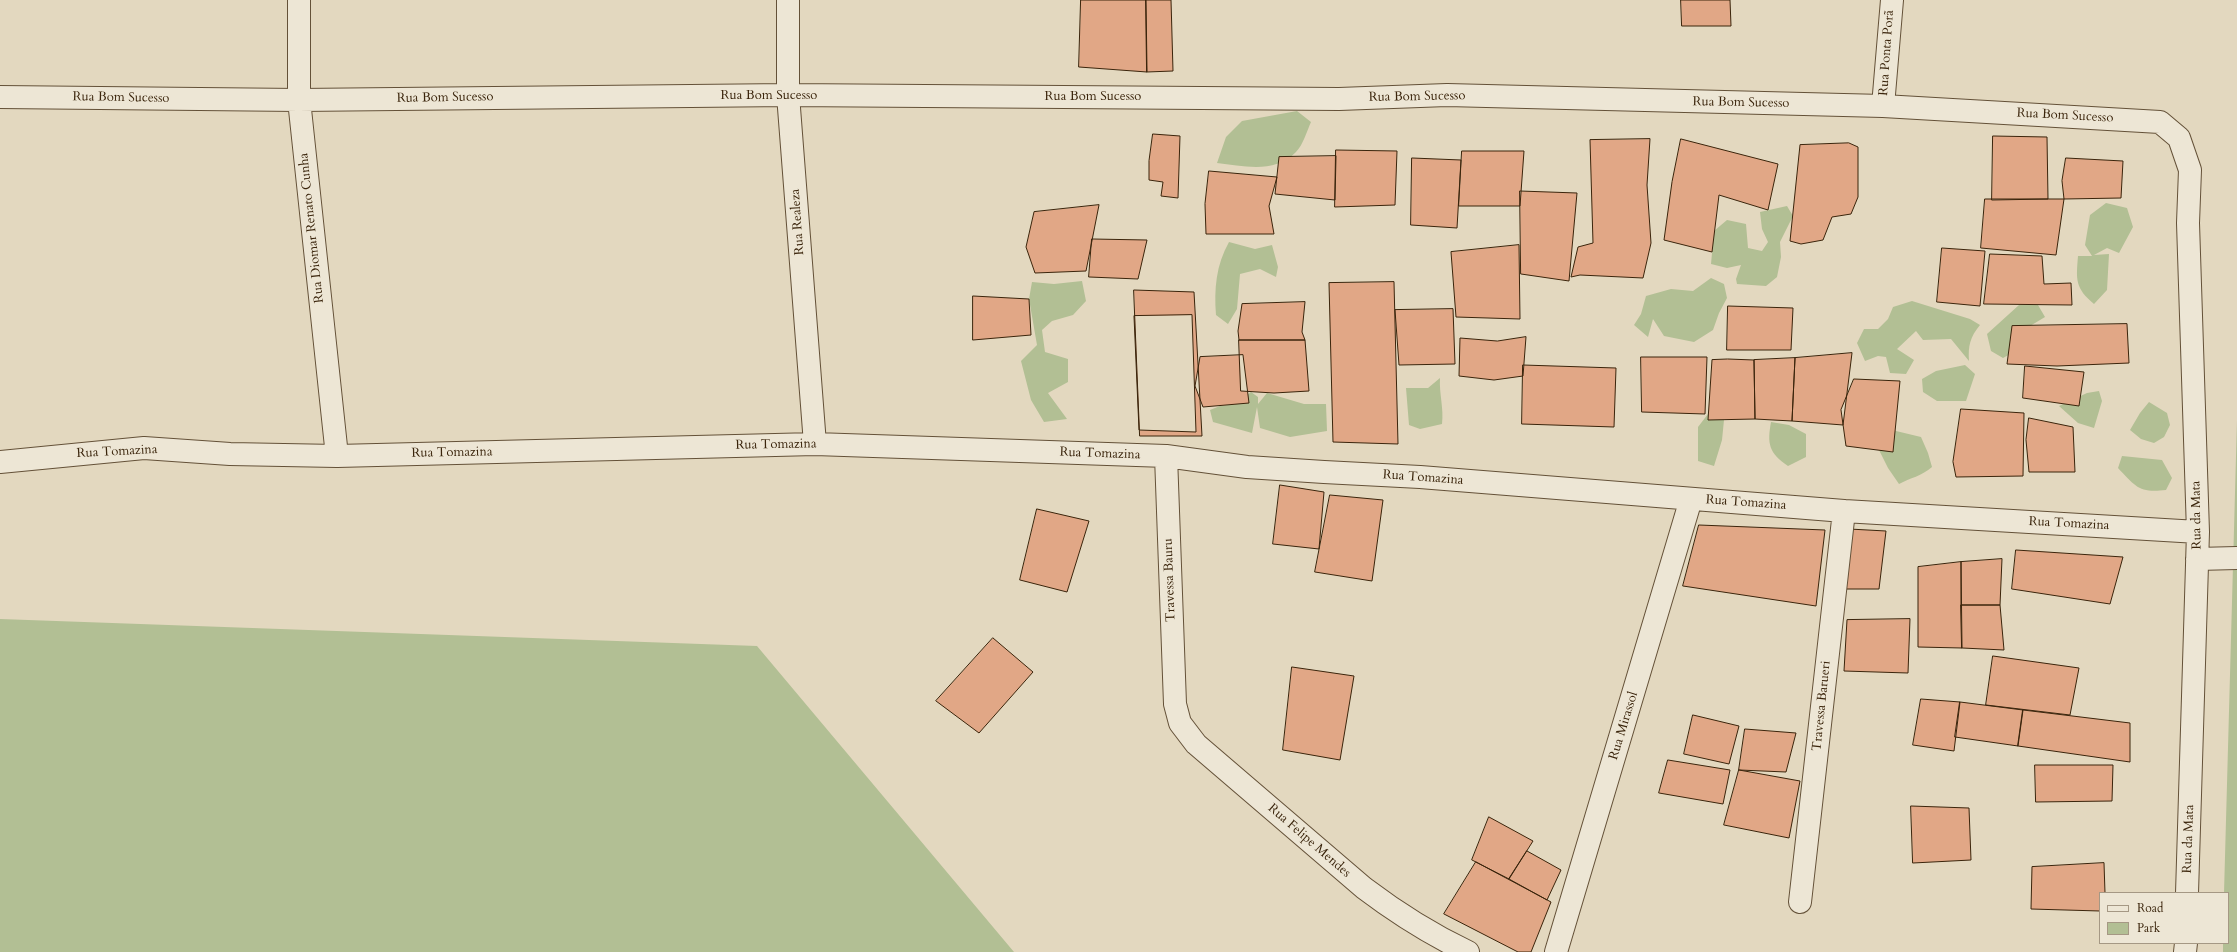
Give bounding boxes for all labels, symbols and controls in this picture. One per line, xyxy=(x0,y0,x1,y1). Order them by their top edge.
street label: Rua Ponta Porã xyxy=(1876,10,1898,96)
street label: Rua Bom Sucesso xyxy=(721,88,817,104)
street label: Rua Bom Sucesso xyxy=(1368,88,1466,106)
street label: Rua Bom Sucesso xyxy=(72,89,170,107)
street label: Rua Bom Sucesso xyxy=(396,89,494,107)
street label: Rua Bom Sucesso xyxy=(1045,89,1141,105)
street label: Rua Bom Sucesso xyxy=(1692,94,1790,112)
street label: Rua Bom Sucesso xyxy=(2016,106,2114,126)
street label: Rua Diomar Renato Cunha xyxy=(296,152,328,304)
street label: Rua Realeza xyxy=(788,188,808,256)
street label: Rua Tomazina xyxy=(735,436,817,454)
street label: Rua Tomazina xyxy=(76,442,158,462)
street label: Rua Tomazina xyxy=(411,444,493,462)
street label: Rua Tomazina xyxy=(1059,445,1141,463)
street label: Rua Tomazina xyxy=(1382,467,1464,489)
street label: Rua da Mata xyxy=(2189,480,2205,550)
street label: Rua Tomazina xyxy=(1705,492,1787,514)
street label: Rua Tomazina xyxy=(2028,514,2110,534)
street label: Travessa Bauru xyxy=(1161,538,1179,622)
street label: Travessa Barueri xyxy=(1809,660,1835,752)
street label: Rua Mirassol xyxy=(1606,690,1642,762)
street label: Rua Felipe Mendes xyxy=(1264,801,1354,881)
street label: Rua da Mata xyxy=(2180,804,2198,874)
legend xyxy=(2099,892,2229,944)
text: Road xyxy=(2137,900,2163,916)
text: Park xyxy=(2137,920,2160,936)

